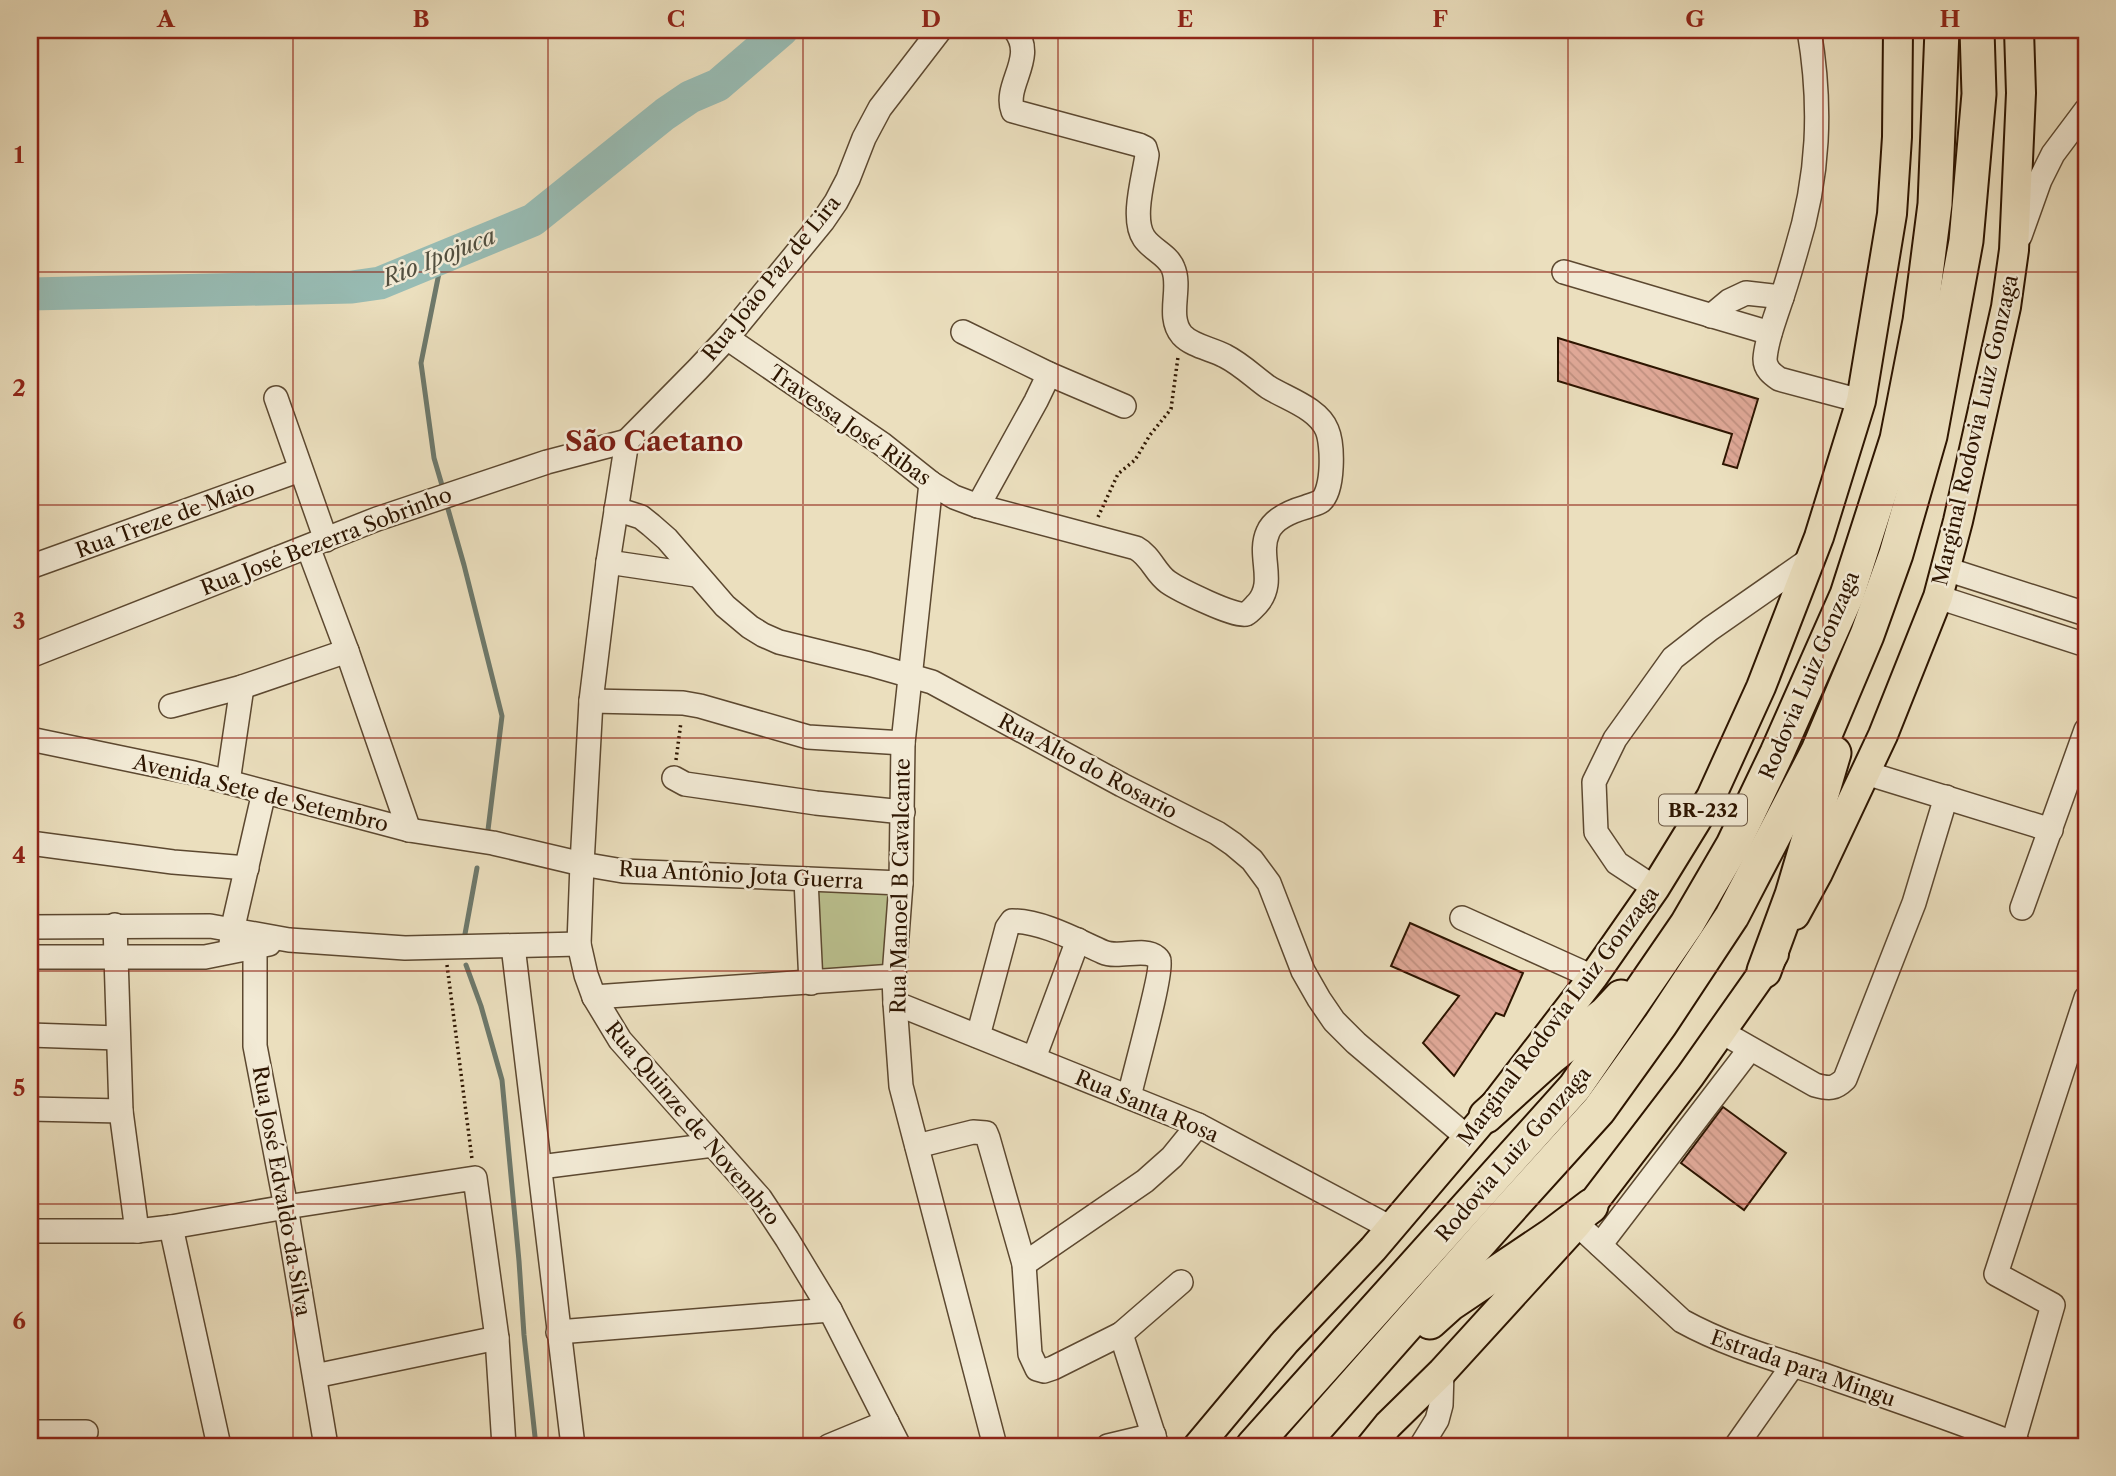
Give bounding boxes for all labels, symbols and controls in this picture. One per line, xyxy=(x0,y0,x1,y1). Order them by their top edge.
text: A xyxy=(156,5,176,33)
text: B xyxy=(412,5,430,33)
text: C xyxy=(667,5,685,33)
text: D xyxy=(921,5,941,33)
text: E xyxy=(1177,5,1193,33)
text: F xyxy=(1432,5,1448,33)
text: G xyxy=(1685,5,1705,33)
text: H xyxy=(1940,5,1961,33)
text: 1 xyxy=(14,141,25,169)
street label: Rua João Paz de Lira xyxy=(697,190,846,366)
water label: Rio Ipojuca xyxy=(377,222,500,293)
street label: Marginal Rodovia Luiz Gonzaga xyxy=(1927,271,2023,588)
street label: Travessa José Ribas xyxy=(764,360,936,490)
text: 2 xyxy=(12,374,26,402)
district label: São Caetano xyxy=(565,424,743,458)
street label: Rua Treze de Maio xyxy=(72,475,258,563)
street label: Rua José Bezerra Sobrinho xyxy=(197,482,455,600)
street label: Rodovia Luiz Gonzaga xyxy=(1754,566,1865,783)
text: 3 xyxy=(13,607,26,635)
street label: Rua Alto do Rosario xyxy=(994,708,1182,824)
street label: Avenida Sete de Setembro xyxy=(130,749,391,837)
street label: Rua Manoel B Cavalcante xyxy=(885,758,915,1014)
road number: BR-232 xyxy=(1659,794,1747,825)
text: 4 xyxy=(12,841,26,869)
street label: Rua Antônio Jota Guerra xyxy=(618,856,865,894)
street label: Marginal Rodovia Luiz Gonzaga xyxy=(1452,881,1664,1151)
street label: Rua Quinze de Novembro xyxy=(600,1016,786,1230)
street label: Rodovia Luiz Gonzaga xyxy=(1430,1061,1596,1247)
street label: Rua José Edvaldo da Silva xyxy=(248,1064,316,1319)
street label: Rua Santa Rosa xyxy=(1071,1064,1223,1148)
text: 5 xyxy=(13,1074,25,1102)
text: 6 xyxy=(12,1307,26,1335)
street label: Estrada para Mingu xyxy=(1707,1325,1899,1411)

